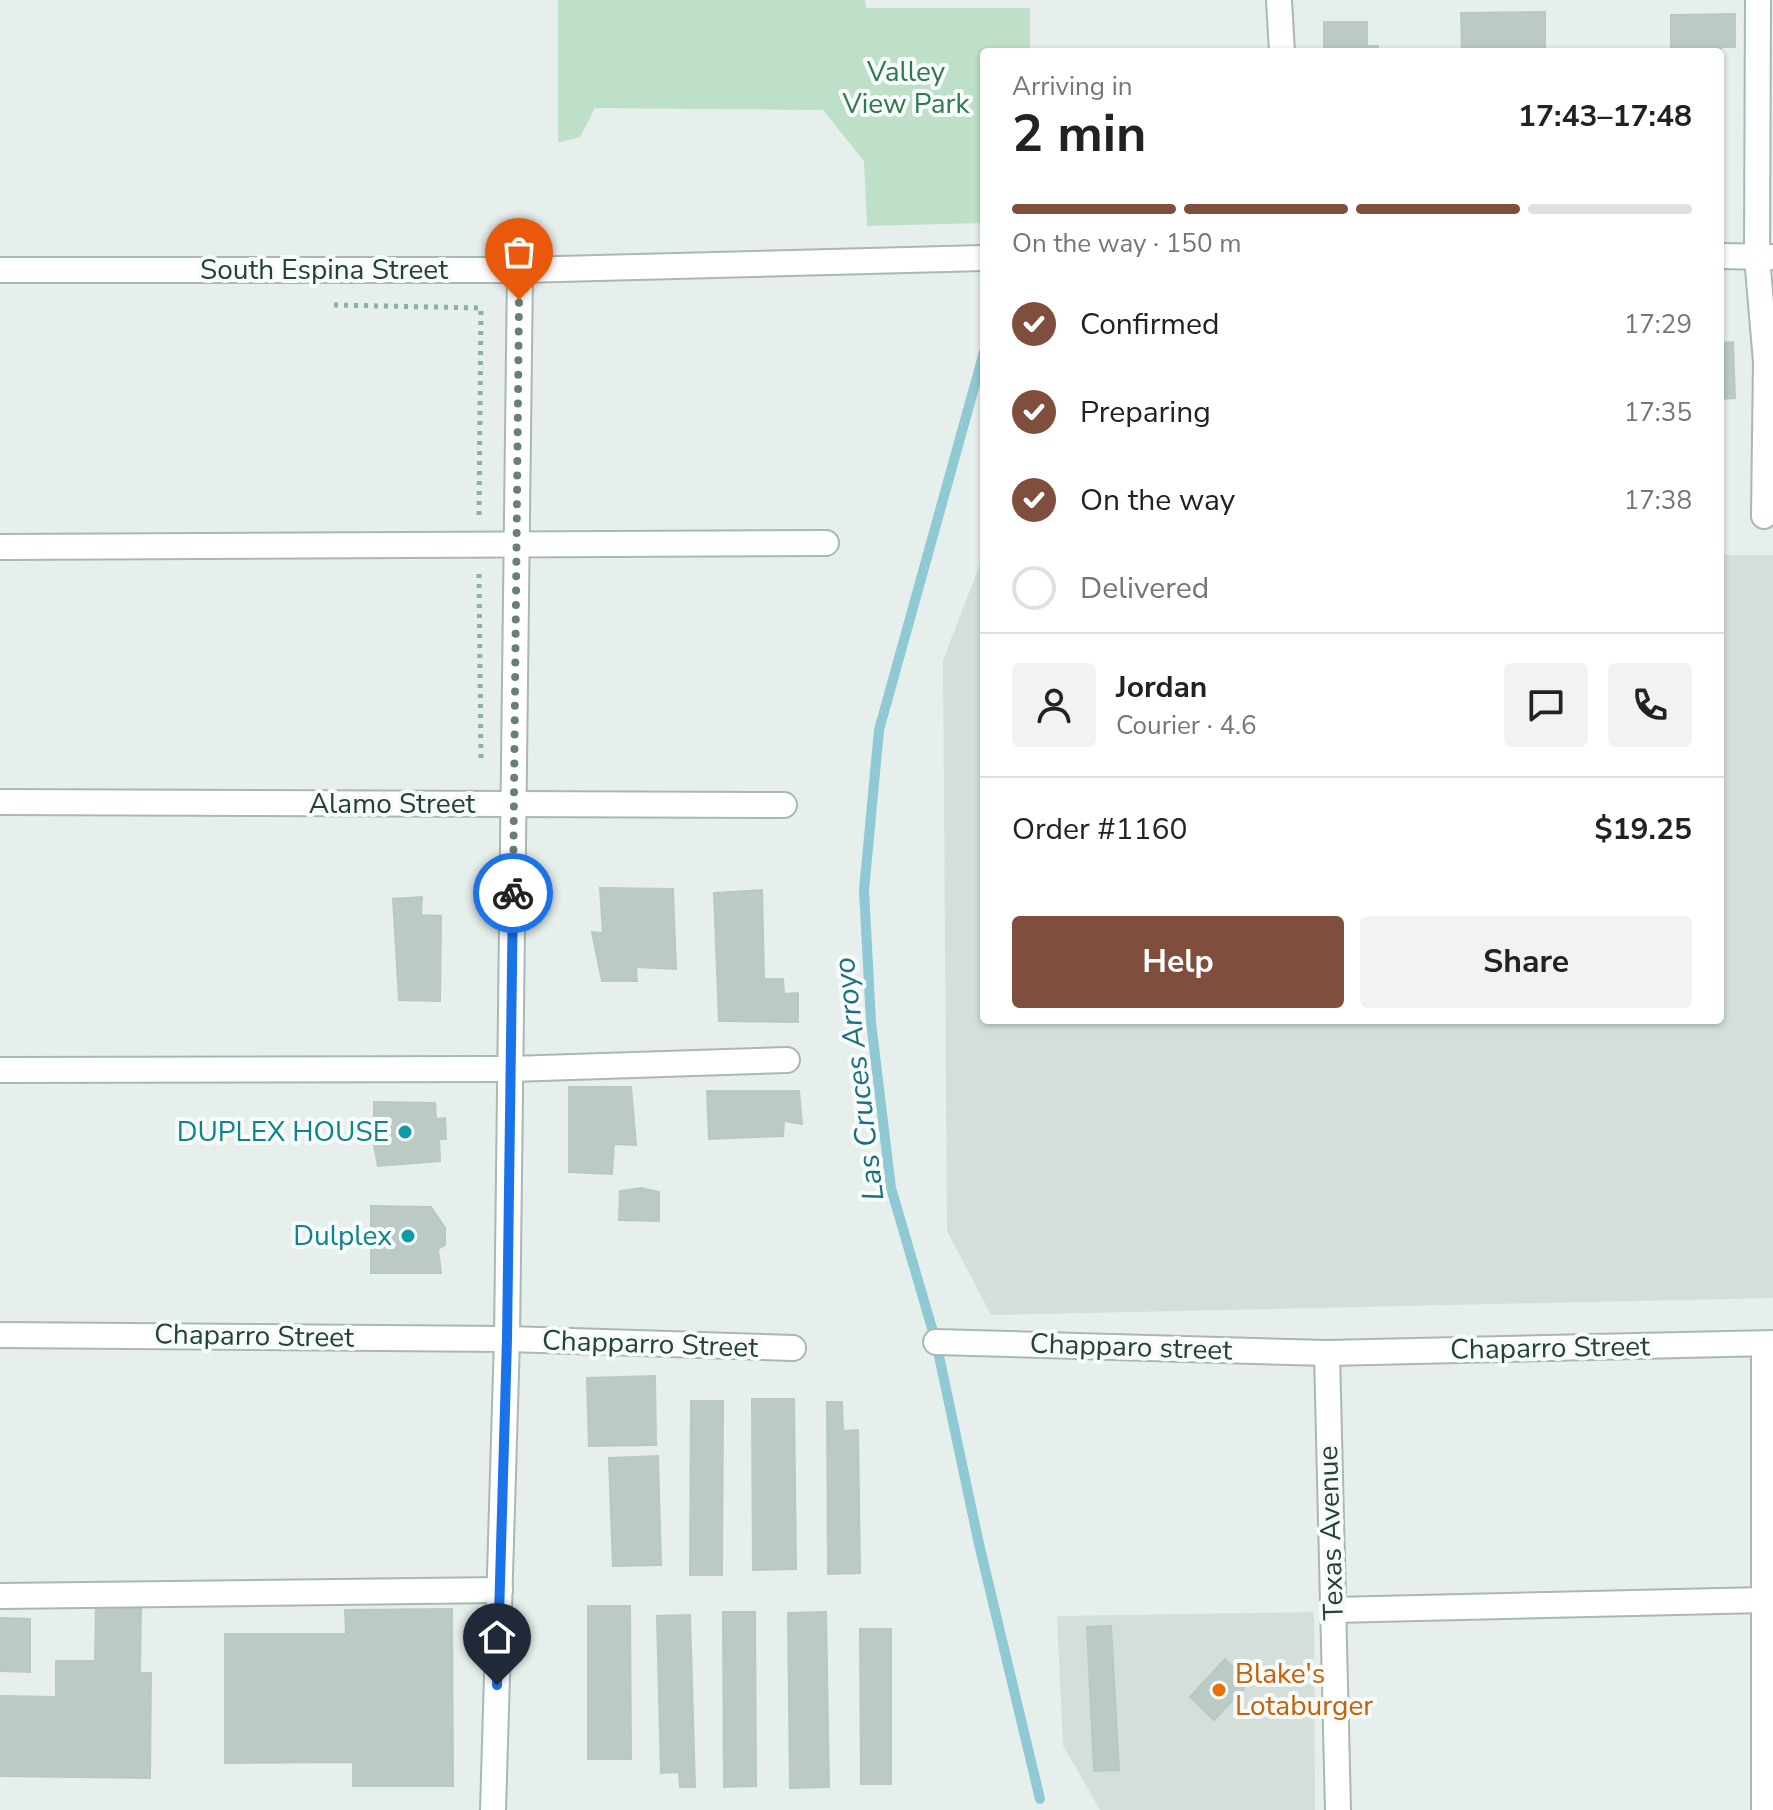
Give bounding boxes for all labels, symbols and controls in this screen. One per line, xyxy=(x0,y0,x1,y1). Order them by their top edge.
park label: Valley View Park xyxy=(841,53,971,123)
text: Arriving in xyxy=(1012,69,1133,104)
text: 17:43–17:48 xyxy=(1518,96,1692,137)
text: 2 min xyxy=(1012,98,1147,169)
pin xyxy=(485,218,553,300)
text: On the way · 150 m xyxy=(1012,226,1241,261)
icon: bag xyxy=(497,230,541,274)
street label: South Espina Street xyxy=(200,251,448,289)
icon: check xyxy=(1012,302,1056,346)
text: Confirmed xyxy=(1080,304,1220,345)
text: 17:29 xyxy=(1624,307,1692,342)
icon: check xyxy=(1012,390,1056,434)
text: Preparing xyxy=(1080,392,1211,433)
text: 17:35 xyxy=(1624,395,1692,430)
icon: check xyxy=(1012,478,1056,522)
text: On the way xyxy=(1080,480,1235,521)
text: 17:38 xyxy=(1624,483,1692,518)
text: Delivered xyxy=(1080,568,1209,609)
button: person xyxy=(1012,663,1096,747)
button: chat xyxy=(1504,663,1588,747)
button: phone xyxy=(1608,663,1692,747)
text: Jordan xyxy=(1116,667,1207,708)
text: Courier · 4.6 xyxy=(1116,708,1257,743)
street label: Alamo Street xyxy=(309,785,476,823)
text: Order #1160 xyxy=(1012,809,1187,850)
text: $19.25 xyxy=(1595,809,1692,850)
courier xyxy=(473,853,553,933)
icon: bike xyxy=(491,871,535,915)
button: Help xyxy=(1012,916,1344,1008)
button: Share xyxy=(1360,916,1692,1008)
water label: Las Cruces Arroyo xyxy=(824,955,894,1203)
place label: DUPLEX HOUSE xyxy=(177,1113,389,1151)
marker: DUPLEX HOUSE xyxy=(396,1123,414,1141)
place label: Dulplex xyxy=(293,1217,392,1255)
marker: Dulplex xyxy=(399,1227,417,1245)
street label: Chaparro Street xyxy=(154,1315,354,1357)
street label: Chapparro Street xyxy=(541,1321,759,1367)
street label: Chapparo street xyxy=(1029,1324,1233,1370)
street label: Chaparro Street xyxy=(1450,1327,1650,1369)
street label: Texas Avenue xyxy=(1309,1445,1353,1621)
pin xyxy=(463,1603,531,1685)
icon: home xyxy=(475,1615,519,1659)
place label: Blake's Lotaburger xyxy=(1235,1655,1373,1725)
marker: Blake's Lotaburger xyxy=(1210,1681,1228,1699)

